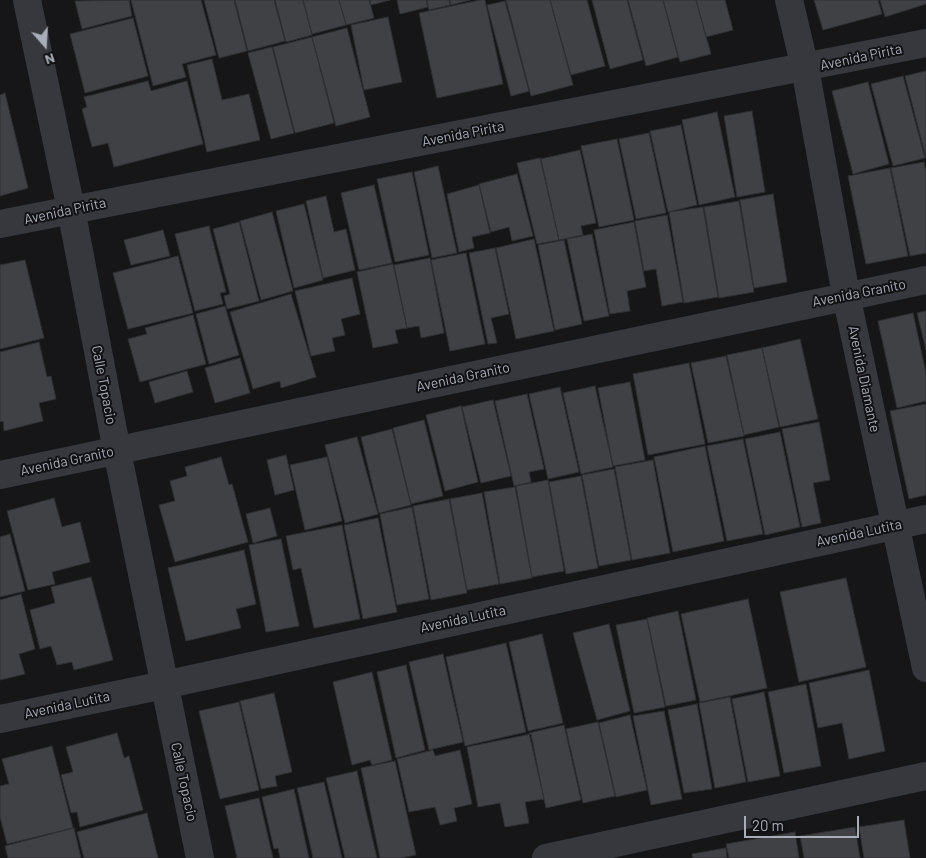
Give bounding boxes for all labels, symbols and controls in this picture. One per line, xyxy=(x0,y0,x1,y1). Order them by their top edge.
north arrow xyxy=(20,20,70,70)
street label: Avenida Pirita xyxy=(818,40,904,74)
text: N xyxy=(43,50,57,69)
street label: Avenida Pirita xyxy=(420,118,506,150)
street label: Avenida Pirita xyxy=(22,194,108,228)
street label: Avenida Granito xyxy=(811,276,907,310)
street label: Avenida Diamante xyxy=(844,324,884,434)
street label: Calle Topacio xyxy=(88,344,120,426)
street label: Avenida Granito xyxy=(415,359,511,395)
street label: Avenida Granito xyxy=(19,443,115,479)
street label: Avenida Lutita xyxy=(815,516,903,550)
street label: Avenida Lutita xyxy=(419,602,507,636)
street label: Avenida Lutita xyxy=(23,688,111,722)
street label: Calle Topacio xyxy=(167,741,201,823)
scale bar xyxy=(746,806,861,838)
text: 20 m xyxy=(752,816,784,834)

